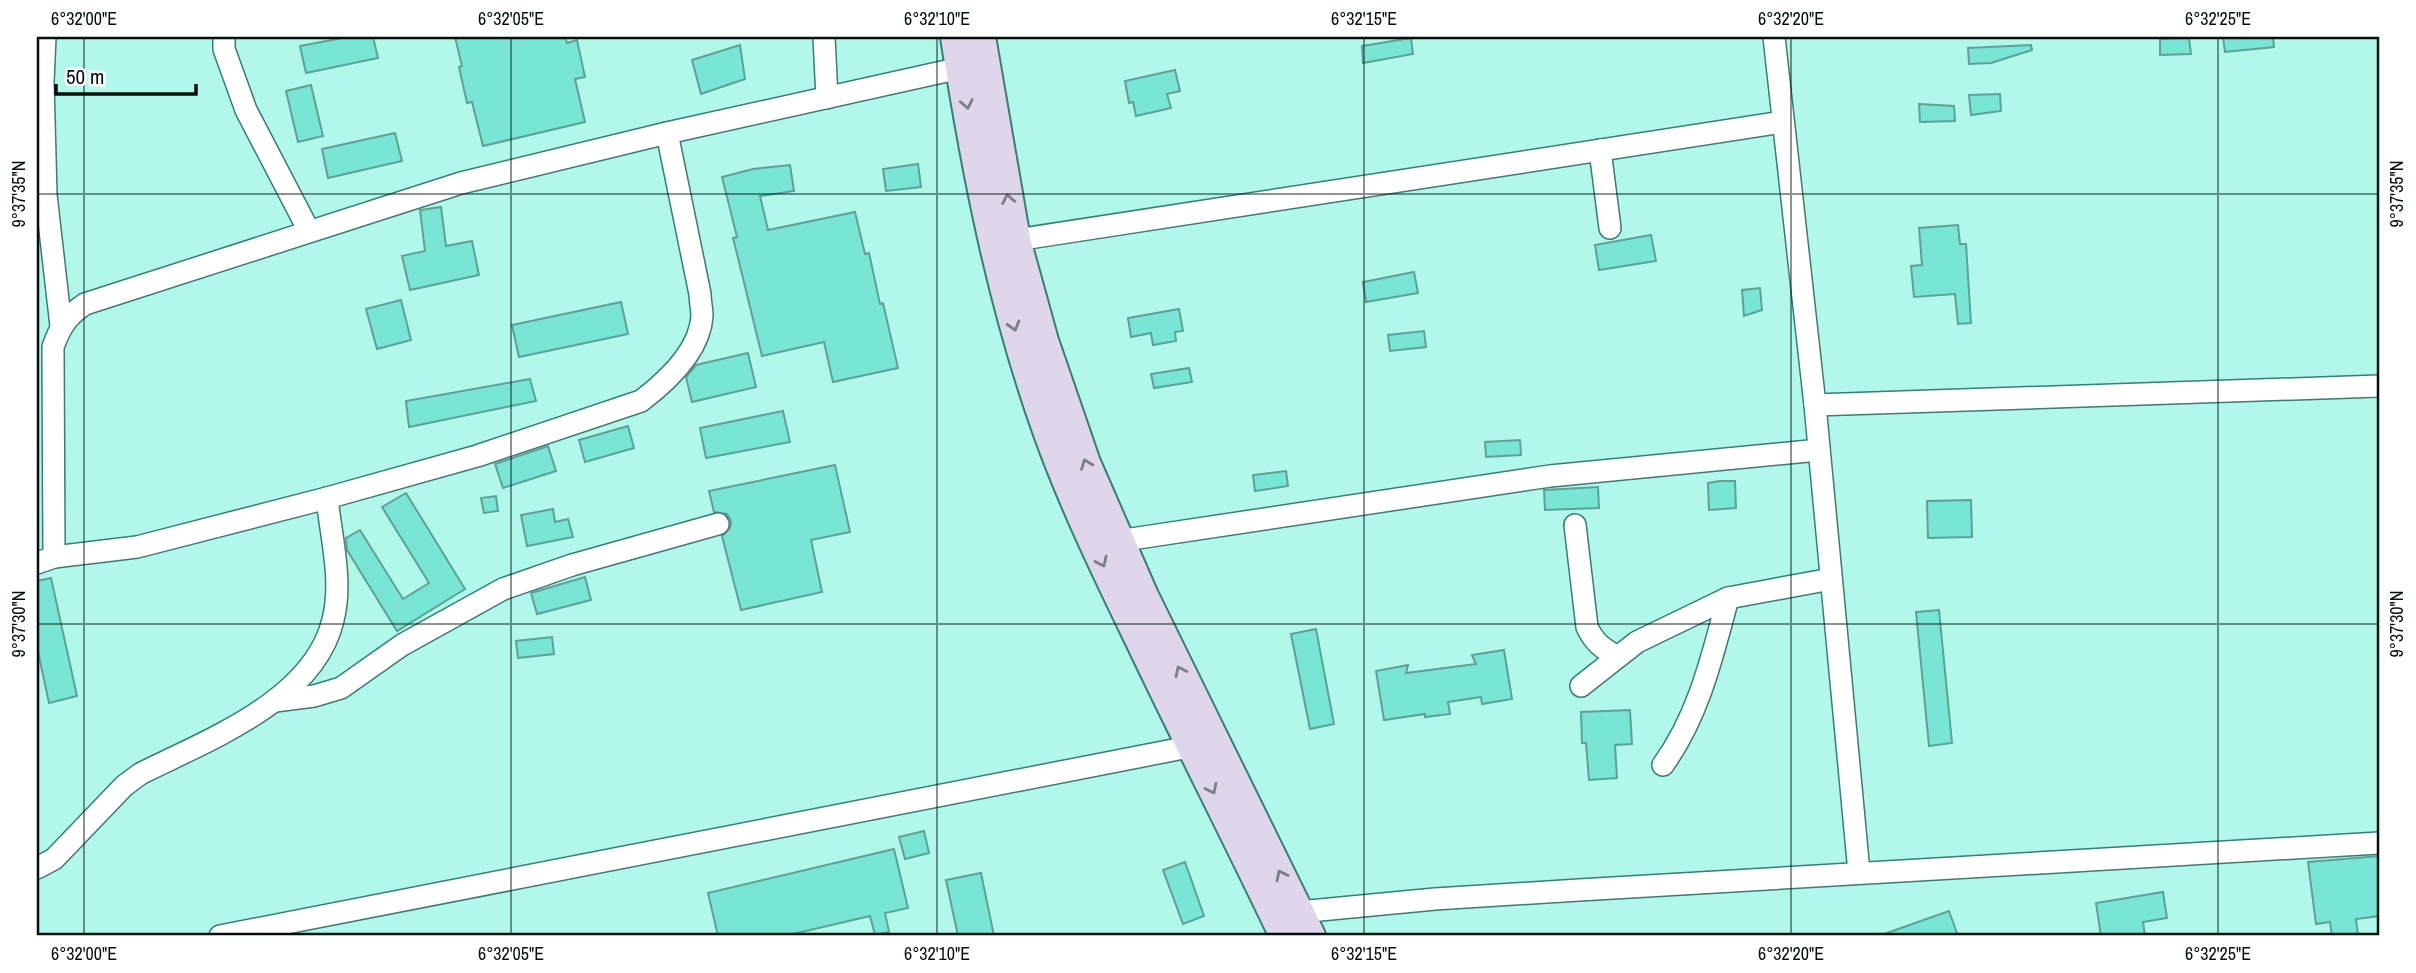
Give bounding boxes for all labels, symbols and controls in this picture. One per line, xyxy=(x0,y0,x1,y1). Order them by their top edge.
text: 6°32'00"E xyxy=(51,6,117,31)
text: 6°32'05"E xyxy=(478,6,544,31)
text: 6°32'10"E xyxy=(904,6,970,31)
text: 6°32'15"E xyxy=(1331,6,1397,31)
text: 6°32'20"E xyxy=(1758,6,1824,31)
text: 6°32'25"E xyxy=(2185,6,2251,31)
scale bar xyxy=(56,52,196,96)
text: 50 m xyxy=(66,62,104,91)
one-way arrow xyxy=(958,98,973,110)
text: 9°37'35"N xyxy=(6,161,31,227)
text: 9°37'35"N xyxy=(2384,161,2409,227)
one-way arrow xyxy=(1001,193,1016,205)
one-way arrow xyxy=(1006,320,1020,332)
one-way arrow xyxy=(1081,458,1095,470)
one-way arrow xyxy=(1094,555,1108,567)
text: 9°37'30"N xyxy=(6,591,31,657)
text: 9°37'30"N xyxy=(2384,591,2409,657)
one-way arrow xyxy=(1175,666,1189,678)
one-way arrow xyxy=(1203,782,1217,794)
one-way arrow xyxy=(1275,870,1289,882)
text: 6°32'00"E xyxy=(51,941,117,966)
text: 6°32'05"E xyxy=(478,941,544,966)
text: 6°32'10"E xyxy=(904,941,970,966)
text: 6°32'15"E xyxy=(1331,941,1397,966)
text: 6°32'20"E xyxy=(1758,941,1824,966)
text: 6°32'25"E xyxy=(2185,941,2251,966)

